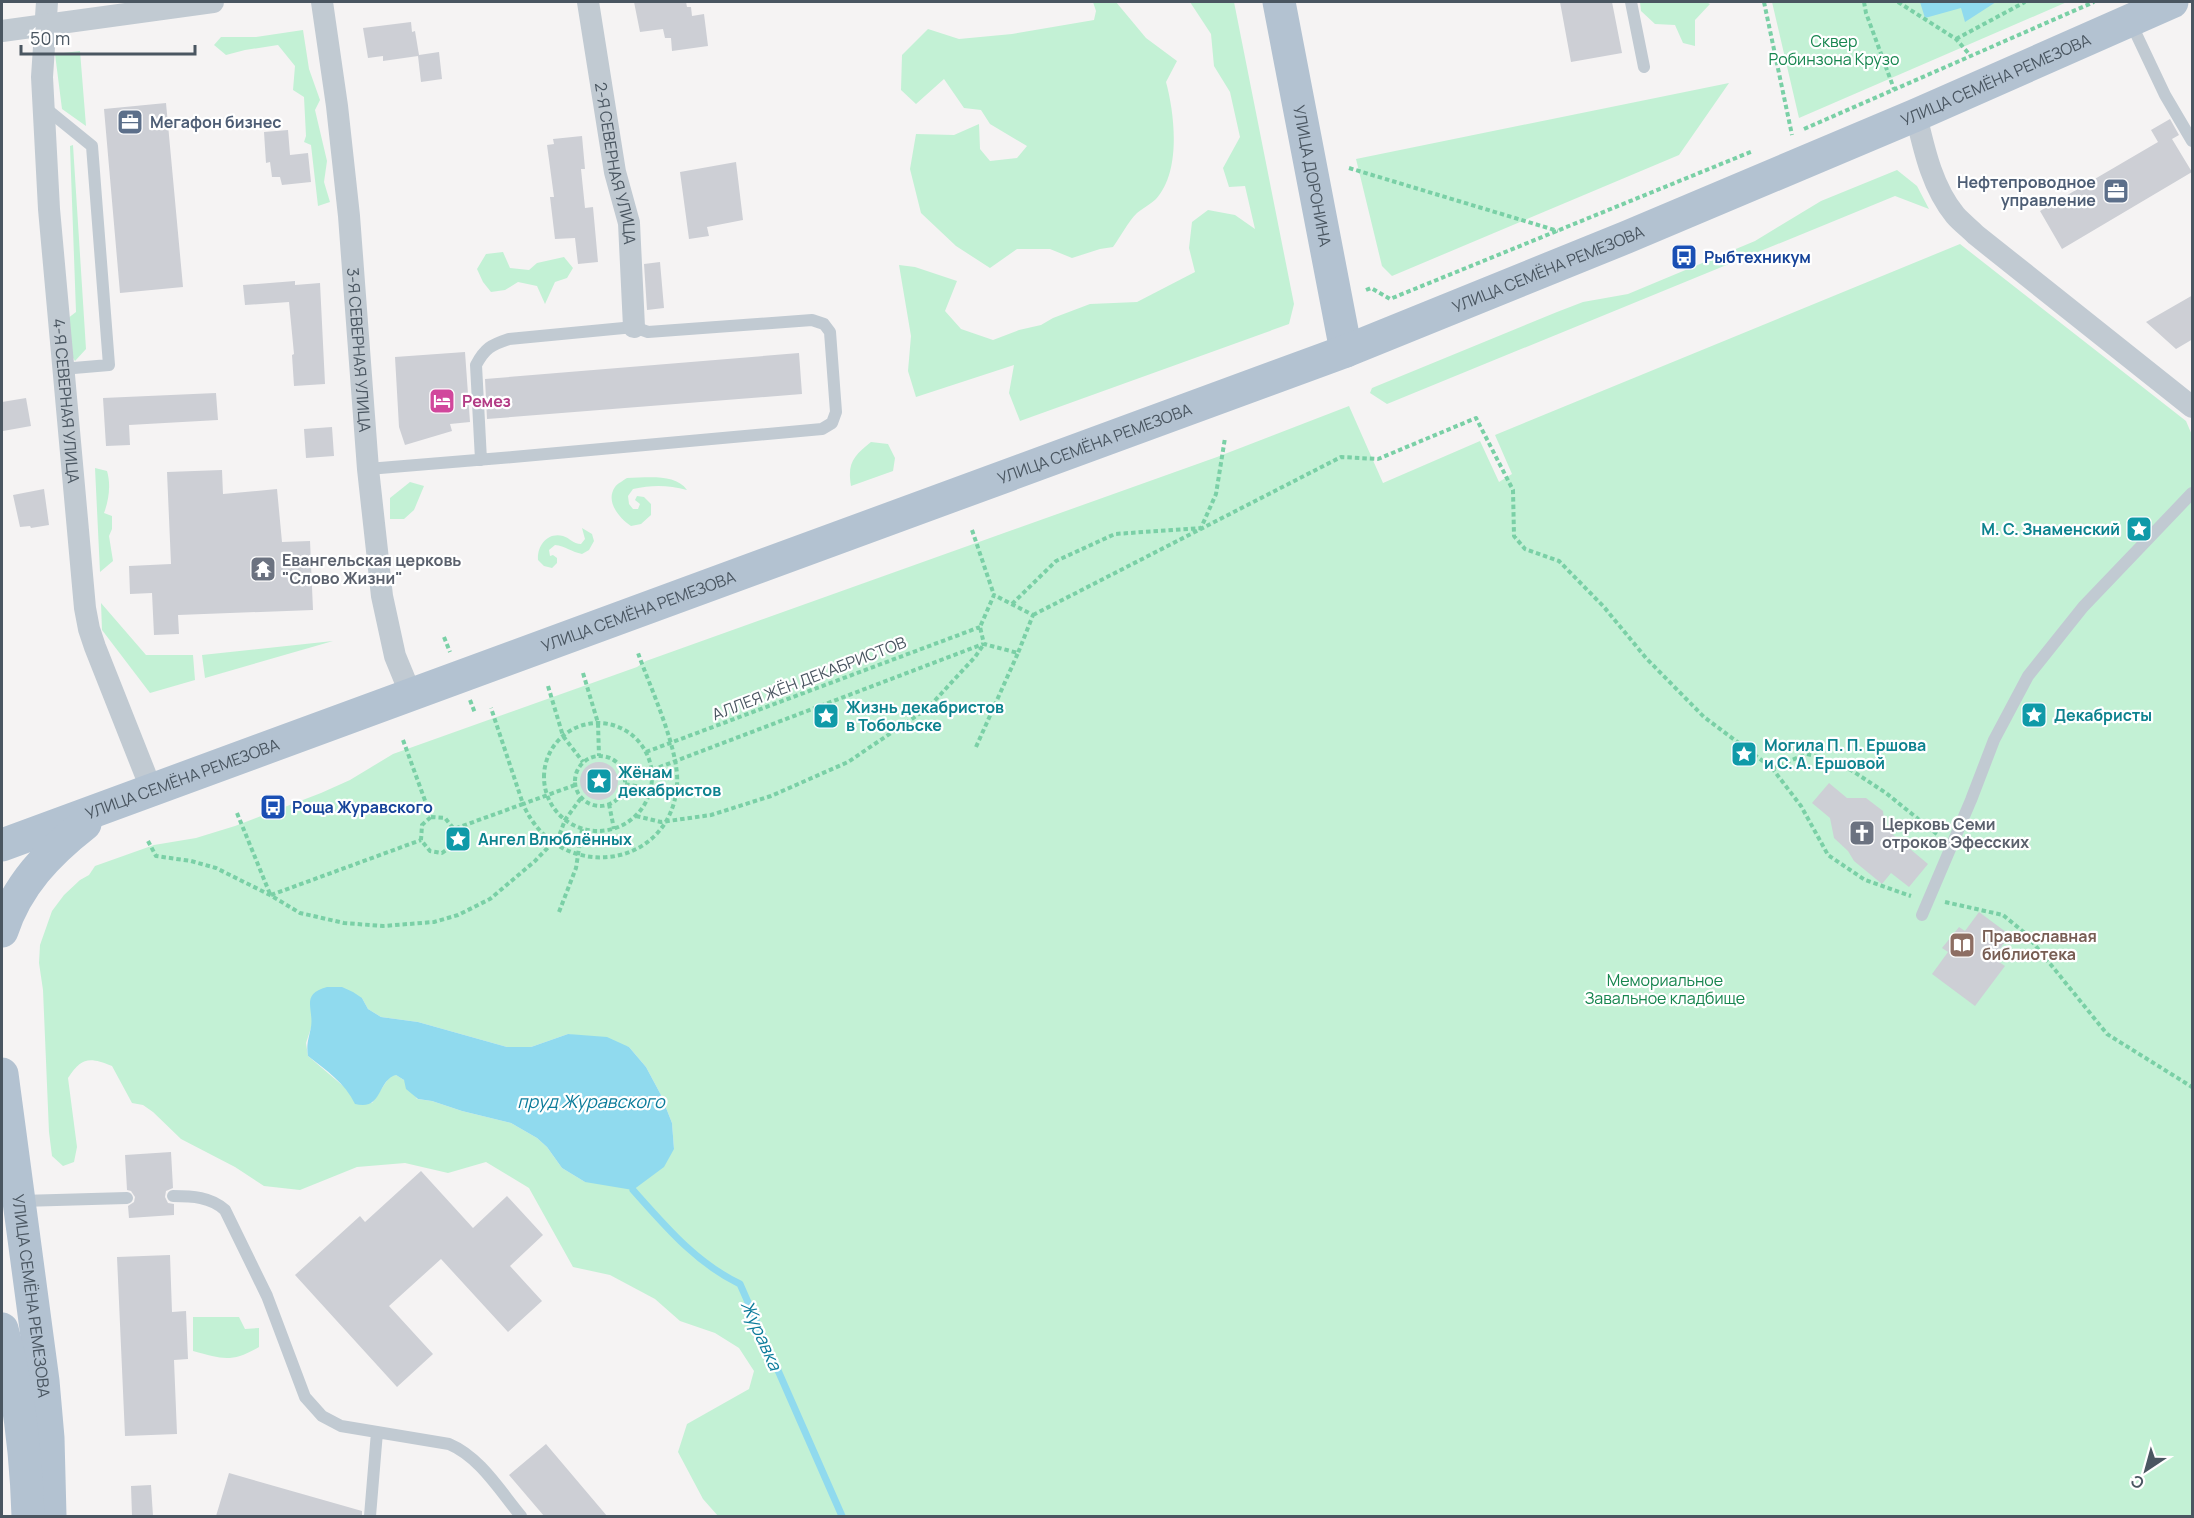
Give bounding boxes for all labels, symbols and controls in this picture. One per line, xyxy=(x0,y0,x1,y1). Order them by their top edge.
scale bar xyxy=(21,18,195,56)
text: 50 m xyxy=(30,26,70,50)
street label: УЛИЦА СЕМЁНА РЕМЕЗОВА xyxy=(1897,28,2094,131)
park label: Сквер Робинзона Крузо xyxy=(1769,30,1899,70)
street label: 2-Я СЕВЕРНАЯ УЛИЦА xyxy=(590,81,641,245)
street label: УЛИЦА ДОРОНИНА xyxy=(1288,103,1337,248)
office icon: Мегафон бизнес xyxy=(115,107,145,137)
place label: Мегафон бизнес xyxy=(150,111,282,133)
place label: Нефтепроводное управление xyxy=(1957,171,2096,211)
office icon: Нефтепроводное управление xyxy=(2101,176,2131,206)
street label: УЛИЦА СЕМЁНА РЕМЕЗОВА xyxy=(1449,220,1647,318)
bus stop icon: Рыбтехникум xyxy=(1669,242,1699,272)
place label: Рыбтехникум xyxy=(1704,246,1811,268)
street label: 3-Я СЕВЕРНАЯ УЛИЦА xyxy=(342,267,376,433)
street label: 4-Я СЕВЕРНАЯ УЛИЦА xyxy=(48,317,85,484)
hotel icon: Ремез xyxy=(427,386,457,416)
place label: Ремез xyxy=(462,390,511,412)
street label: УЛИЦА СЕМЁНА РЕМЕЗОВА xyxy=(994,398,1195,489)
place icon: М. С. Знаменский xyxy=(2124,514,2154,544)
place label: М. С. Знаменский xyxy=(1981,518,2120,540)
place label: Евангельская церковь "Слово Жизни" xyxy=(282,549,461,589)
temple icon: Евангельская церковь "Слово Жизни" xyxy=(248,554,278,584)
street label: УЛИЦА СЕМЁНА РЕМЕЗОВА xyxy=(538,565,738,657)
street label: АЛЛЕЯ ЖЁН ДЕКАБРИСТОВ xyxy=(709,631,909,725)
place label: Жизнь декабристов в Тобольске xyxy=(846,696,1004,736)
place icon: Декабристы xyxy=(2019,700,2049,730)
place icon: Жизнь декабристов в Тобольске xyxy=(811,701,841,731)
place label: Декабристы xyxy=(2054,704,2152,726)
street label: УЛИЦА СЕМЁНА РЕМЕЗОВА xyxy=(82,733,282,824)
place label: Могила П. П. Ершова и С. А. Ершовой xyxy=(1764,734,1926,774)
place icon: Могила П. П. Ершова и С. А. Ершовой xyxy=(1729,739,1759,769)
place label: Жёнам декабристов xyxy=(618,761,721,801)
place icon: Жёнам декабристов xyxy=(584,766,614,796)
bus stop icon: Роща Журавского xyxy=(258,792,288,822)
place label: Роща Журавского xyxy=(292,796,433,818)
place label: Церковь Семи отроков Эфесских xyxy=(1882,813,2029,853)
church icon: Церковь Семи отроков Эфесских xyxy=(1847,818,1877,848)
place icon: Ангел Влюблённых xyxy=(443,824,473,854)
place label: Ангел Влюблённых xyxy=(478,828,632,850)
place label: Православная библиотека xyxy=(1982,925,2097,965)
library icon: Православная библиотека xyxy=(1947,930,1977,960)
park label: Мемориальное Завальное кладбище xyxy=(1585,969,1745,1009)
water label: пруд Журавского xyxy=(517,1089,666,1113)
street label: УЛИЦА СЕМЁНА РЕМЕЗОВА xyxy=(7,1193,55,1399)
water label: Журавка xyxy=(736,1296,788,1375)
north arrow xyxy=(2116,1440,2176,1500)
text: С xyxy=(2126,1470,2148,1495)

